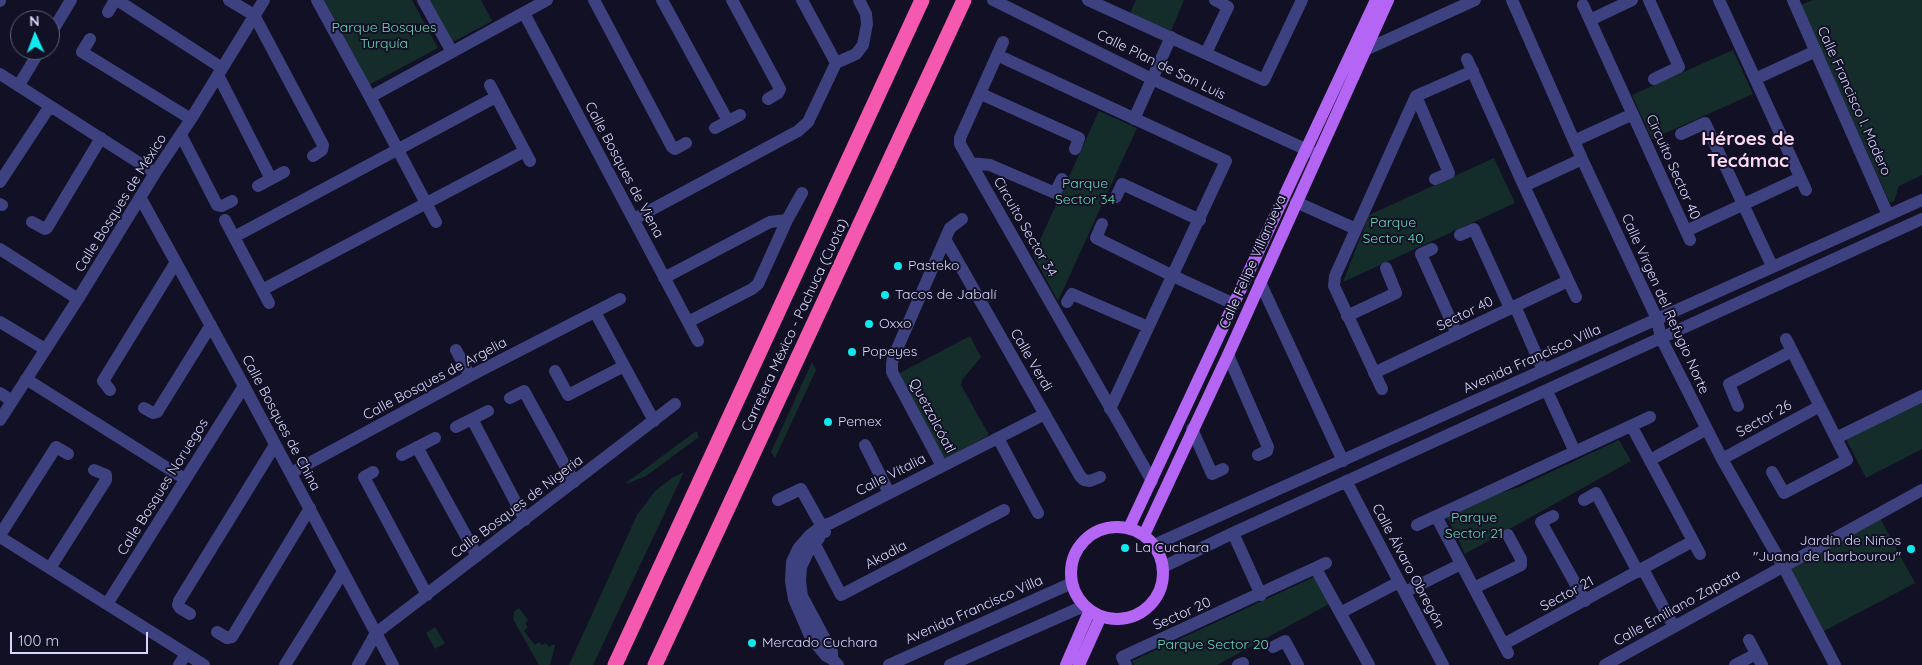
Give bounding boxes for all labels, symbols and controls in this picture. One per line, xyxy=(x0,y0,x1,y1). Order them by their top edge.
north arrow xyxy=(10,10,60,60)
text: N xyxy=(29,12,40,30)
park label: Parque Bosques Turquía xyxy=(331,20,437,52)
street label: Calle Francisco I. Madero xyxy=(1813,24,1895,178)
street label: Calle Plan de San Luis xyxy=(1094,27,1228,103)
street label: Calle Bosques de Viena xyxy=(581,99,667,241)
street label: Circuito Sector 40 xyxy=(1642,112,1704,222)
district label: Héroes de Tecámac xyxy=(1701,128,1795,172)
street label: Calle Bosques de México xyxy=(72,131,170,275)
street label: Circuito Sector 34 xyxy=(990,174,1060,280)
park label: Parque Sector 34 xyxy=(1055,176,1115,208)
street label: Calle Felipe Villanueva xyxy=(1216,192,1290,332)
street label: Calle Virgen del Refugio Norte xyxy=(1618,211,1712,397)
park label: Parque Sector 40 xyxy=(1362,215,1424,248)
street label: Carretera México - Pachuca (Cuota) xyxy=(738,216,852,434)
place label: Pasteko xyxy=(908,258,960,274)
marker: Pasteko xyxy=(892,260,904,272)
place label: Tacos de Jabalí xyxy=(895,287,997,303)
marker: Tacos de Jabalí xyxy=(879,289,891,301)
street label: Sector 40 xyxy=(1434,293,1496,335)
place label: Oxxo xyxy=(879,316,911,332)
marker: Oxxo xyxy=(863,318,875,330)
street label: Avenida Francisco Villa xyxy=(1461,321,1603,397)
street label: Calle Verdi xyxy=(1006,326,1056,394)
street label: Calle Bosques de Argelia xyxy=(360,334,510,424)
place label: Popeyes xyxy=(862,344,917,360)
marker: Popeyes xyxy=(846,346,858,358)
street label: Calle Bosques de China xyxy=(238,352,324,494)
street label: Quetzalcóatl xyxy=(905,376,959,456)
street label: Sector 26 xyxy=(1733,397,1795,441)
place label: Pemex xyxy=(838,414,881,430)
street label: Calle Bosques Noruegos xyxy=(114,416,212,558)
marker: Pemex xyxy=(822,416,834,428)
street label: Calle Vitalia xyxy=(853,450,929,500)
street label: Calle Bosques de Nigeria xyxy=(448,452,586,562)
street label: Calle Álvaro Obregón xyxy=(1368,501,1448,631)
park label: Parque Sector 21 xyxy=(1445,510,1503,542)
place label: Jardín de Niños "Juana de Ibarbourou" xyxy=(1753,533,1901,566)
street label: Akadia xyxy=(862,537,910,573)
place label: La Cuchara xyxy=(1135,540,1209,556)
marker: La Cuchara xyxy=(1119,542,1131,554)
marker: Jardín de Niños "Juana de Ibarbourou" xyxy=(1905,543,1917,555)
street label: Calle Emiliano Zapata xyxy=(1611,566,1743,650)
street label: Avenida Francisco Villa xyxy=(903,572,1045,648)
street label: Sector 21 xyxy=(1537,573,1597,615)
street label: Sector 20 xyxy=(1151,594,1213,634)
scale bar xyxy=(12,622,150,654)
text: 100 m xyxy=(18,631,59,650)
place label: Mercado Cuchara xyxy=(762,635,878,651)
marker: Mercado Cuchara xyxy=(746,637,758,649)
park label: Parque Sector 20 xyxy=(1157,637,1269,653)

